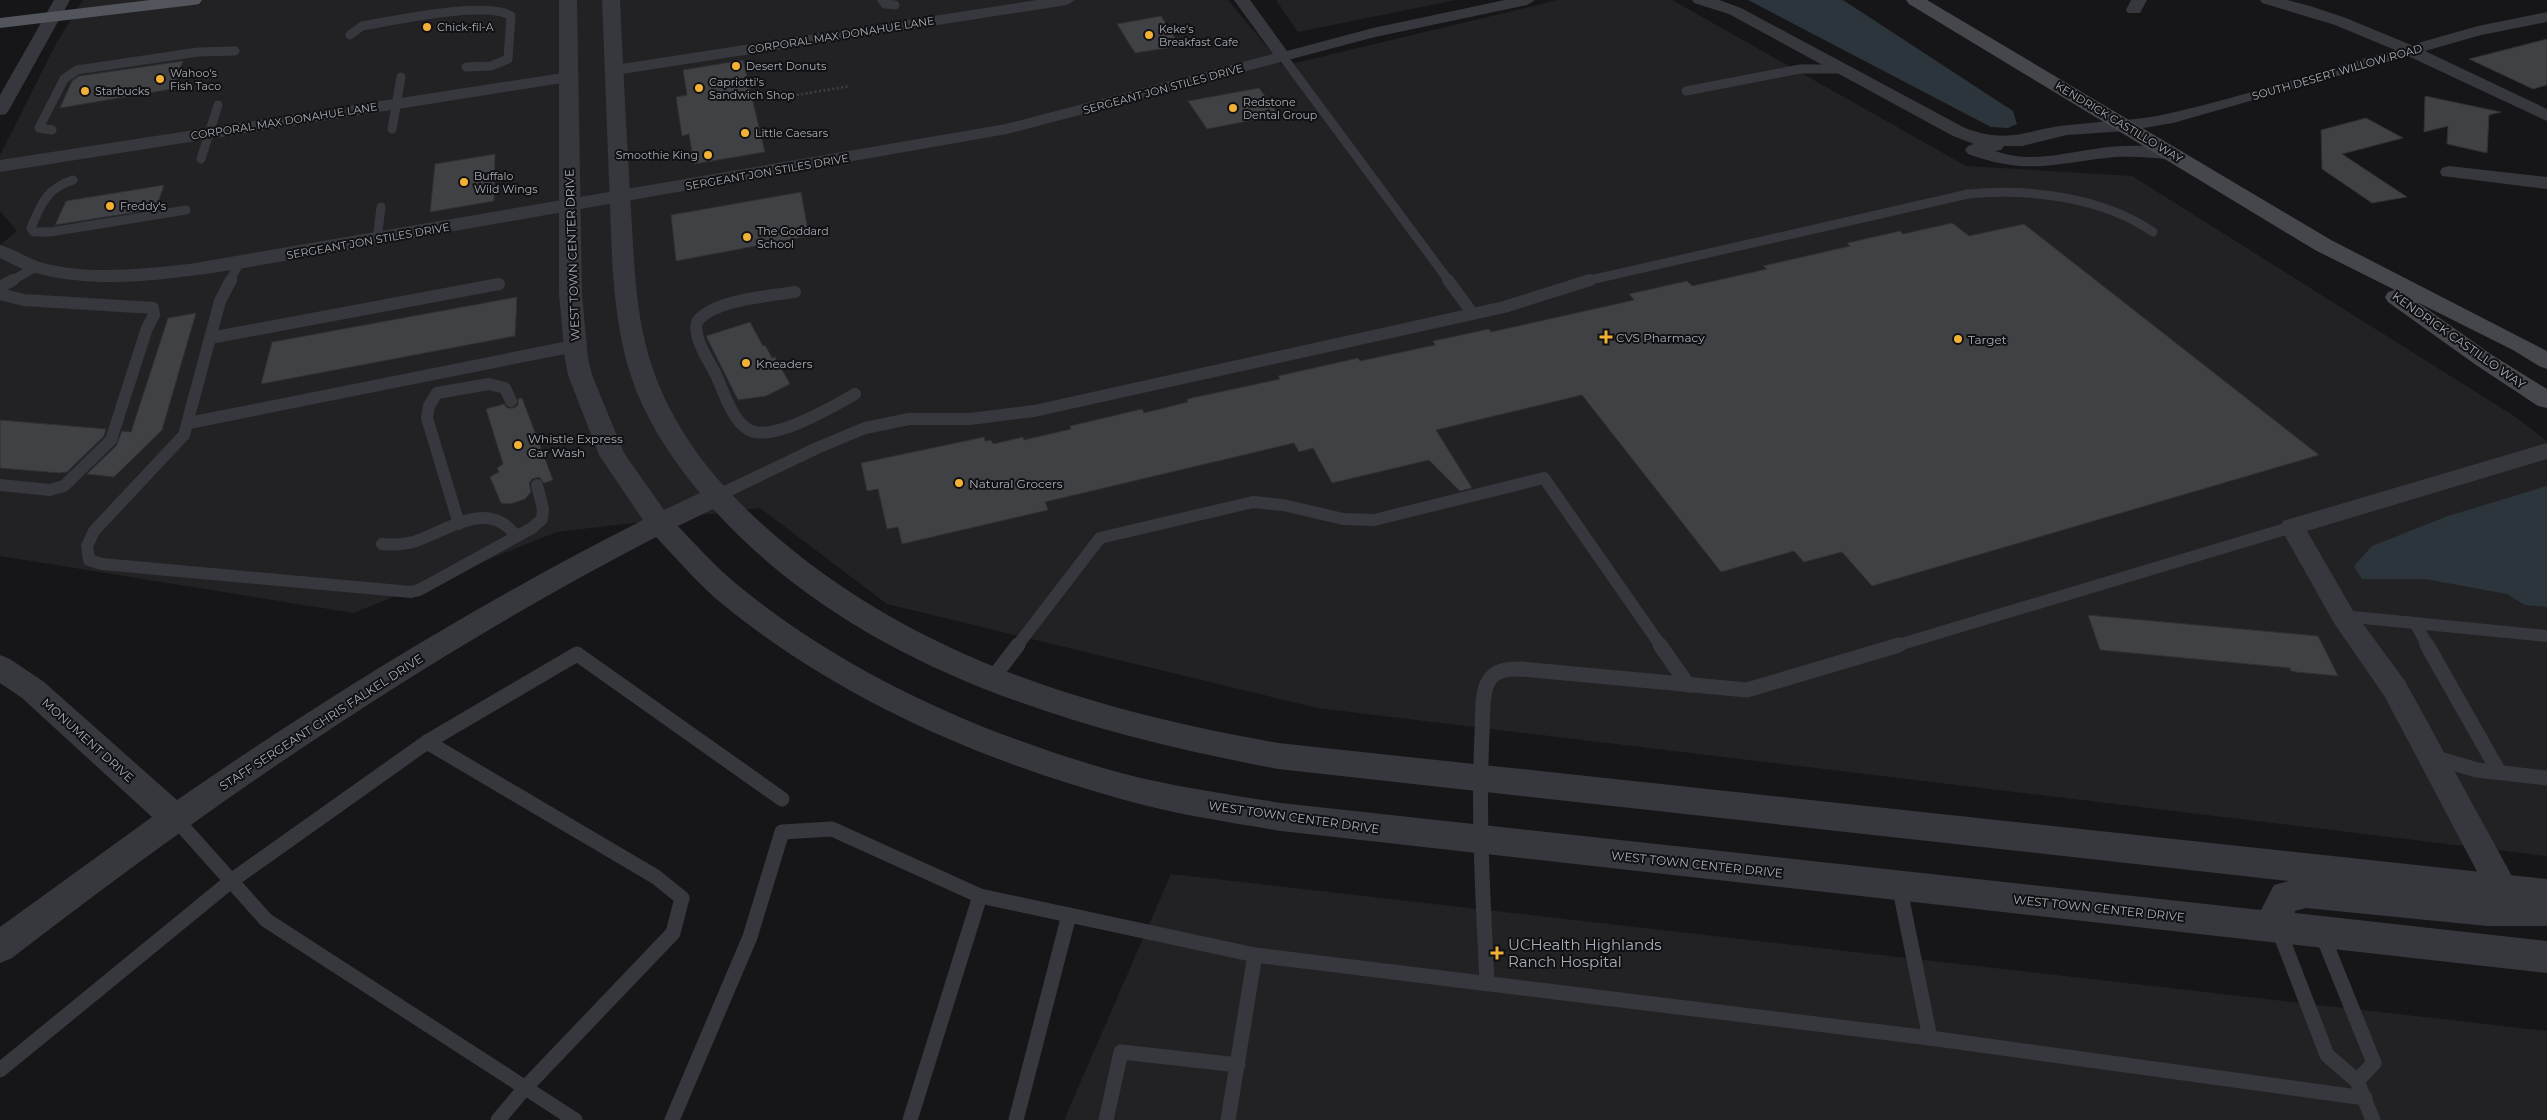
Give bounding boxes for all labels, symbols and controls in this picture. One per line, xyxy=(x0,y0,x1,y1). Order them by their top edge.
street label: CORPORAL MAX DONAHUE LANE xyxy=(747,13,935,57)
place label: Chick-fil-A xyxy=(437,20,494,34)
marker: Chick-fil-A xyxy=(421,21,433,33)
place label: Keke's Breakfast Cafe xyxy=(1159,22,1239,49)
marker: Keke's Breakfast Cafe xyxy=(1143,29,1155,41)
street label: SOUTH DESERT WILLOW ROAD xyxy=(2250,41,2424,103)
place label: Desert Donuts xyxy=(746,59,827,73)
marker: Desert Donuts xyxy=(730,60,742,72)
street label: SERGEANT JON STILES DRIVE xyxy=(1081,61,1245,117)
place label: Wahoo's Fish Taco xyxy=(170,66,221,93)
marker: Wahoo's Fish Taco xyxy=(154,73,166,85)
place label: Capriotti's Sandwich Shop xyxy=(709,75,795,102)
street label: KENDRICK CASTILLO WAY xyxy=(2053,78,2185,166)
marker: Capriotti's Sandwich Shop xyxy=(693,82,705,94)
place label: Starbucks xyxy=(95,84,150,98)
marker: Starbucks xyxy=(79,85,91,97)
place label: Redstone Dental Group xyxy=(1243,95,1317,122)
street label: CORPORAL MAX DONAHUE LANE xyxy=(190,99,378,143)
marker: Redstone Dental Group xyxy=(1227,102,1239,114)
place label: Little Caesars xyxy=(755,126,829,140)
marker: Little Caesars xyxy=(739,127,751,139)
place label: Smoothie King xyxy=(616,148,698,162)
marker: Smoothie King xyxy=(702,149,714,161)
street label: SERGEANT JON STILES DRIVE xyxy=(684,151,850,193)
place label: Buffalo Wild Wings xyxy=(474,169,538,196)
street label: WEST TOWN CENTER DRIVE xyxy=(561,169,583,341)
marker: Buffalo Wild Wings xyxy=(458,176,470,188)
place label: Freddy's xyxy=(120,199,167,213)
marker: Freddy's xyxy=(104,200,116,212)
street label: SERGEANT JON STILES DRIVE xyxy=(285,220,451,262)
place label: The Goddard School xyxy=(757,224,829,251)
marker: The Goddard School xyxy=(741,231,753,243)
street label: KENDRICK CASTILLO WAY xyxy=(2390,288,2529,392)
place label: CVS Pharmacy xyxy=(1616,330,1705,345)
marker: CVS Pharmacy xyxy=(1600,331,1612,343)
place label: Target xyxy=(1968,332,2007,347)
marker: Target xyxy=(1952,333,1964,345)
place label: Kneaders xyxy=(756,356,813,371)
marker: Kneaders xyxy=(740,357,752,369)
place label: Whistle Express Car Wash xyxy=(528,431,623,460)
marker: Whistle Express Car Wash xyxy=(512,439,524,451)
place label: Natural Grocers xyxy=(969,476,1063,491)
marker: Natural Grocers xyxy=(953,477,965,489)
street label: STAFF SERGEANT CHRIS FALKEL DRIVE xyxy=(217,651,425,793)
street label: MONUMENT DRIVE xyxy=(39,695,137,785)
street label: WEST TOWN CENTER DRIVE xyxy=(1208,798,1380,836)
street label: WEST TOWN CENTER DRIVE xyxy=(1610,848,1784,880)
street label: WEST TOWN CENTER DRIVE xyxy=(2012,892,2186,924)
place label: UCHealth Highlands Ranch Hospital xyxy=(1508,935,1662,971)
marker: UCHealth Highlands Ranch Hospital xyxy=(1490,946,1504,960)

